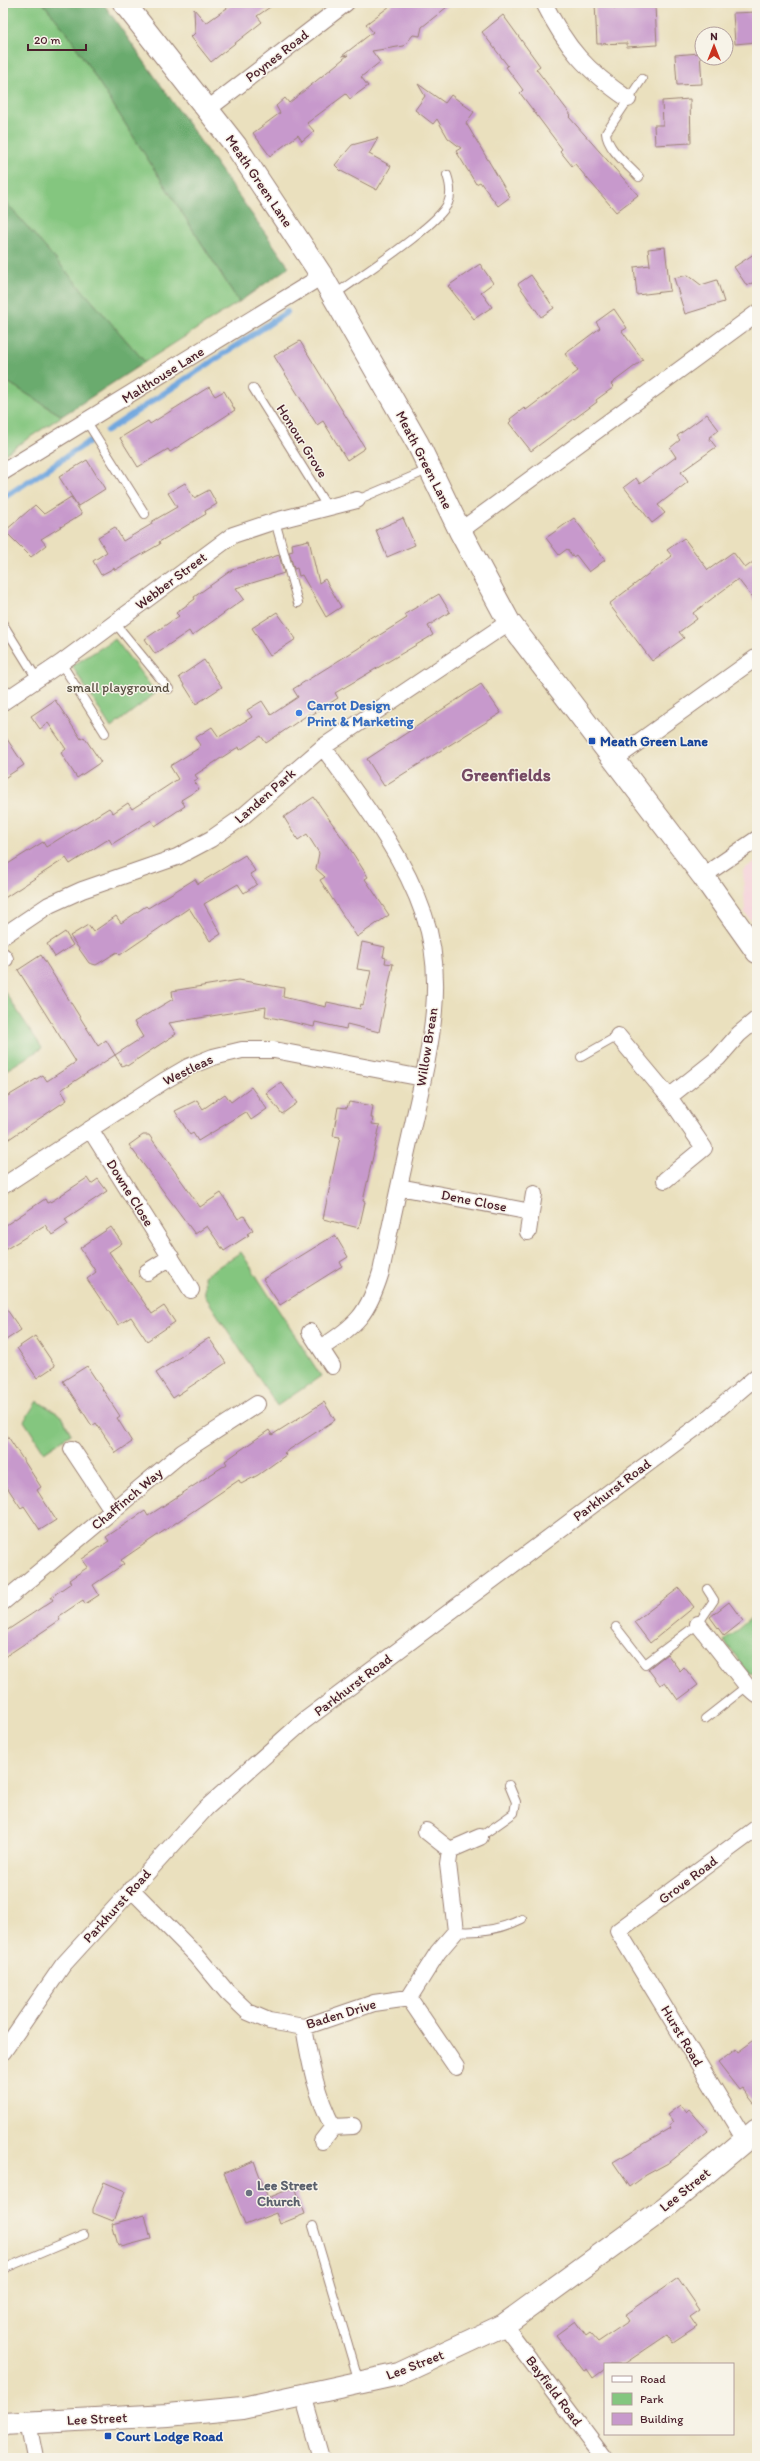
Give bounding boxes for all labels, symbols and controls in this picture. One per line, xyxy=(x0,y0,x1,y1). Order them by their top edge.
scale bar xyxy=(28,26,86,52)
street label: Poynes Road xyxy=(242,26,312,86)
north arrow xyxy=(694,26,734,66)
text: N xyxy=(710,30,718,43)
text: 20 m xyxy=(34,33,61,47)
street label: Meath Green Lane xyxy=(222,131,296,231)
street label: Malthouse Lane xyxy=(119,343,208,407)
street label: Honour Grove xyxy=(273,401,332,481)
street label: Meath Green Lane xyxy=(392,408,456,512)
street label: Webber Street xyxy=(132,549,210,613)
park label: small playground xyxy=(66,679,170,696)
place label: Carrot Design Print & Marketing xyxy=(307,697,415,730)
marker: Carrot Design Print & Marketing xyxy=(294,708,304,718)
place label: Meath Green Lane xyxy=(600,733,708,750)
marker: Meath Green Lane xyxy=(587,736,597,746)
district label: Greenfields xyxy=(461,764,551,786)
street label: Landen Park xyxy=(231,765,299,827)
street label: Willow Brean xyxy=(412,1006,442,1088)
street label: Westleas xyxy=(160,1051,216,1089)
street label: Downe Close xyxy=(103,1156,158,1230)
street label: Dene Close xyxy=(440,1186,509,1216)
street label: Parkhurst Road xyxy=(570,1455,655,1525)
street label: Chaffinch Way xyxy=(88,1464,166,1534)
street label: Parkhurst Road xyxy=(311,1650,396,1720)
street label: Grove Road xyxy=(655,1852,721,1908)
street label: Parkhurst Road xyxy=(79,1865,155,1946)
street label: Baden Drive xyxy=(304,1995,378,2033)
street label: Hurst Road xyxy=(657,2002,707,2070)
street label: Lee Street xyxy=(656,2164,714,2216)
place label: Lee Street Church xyxy=(257,2177,318,2210)
marker: Lee Street Church xyxy=(244,2188,254,2198)
street label: Lee Street xyxy=(384,2346,446,2384)
street label: Bayfield Road xyxy=(522,2352,586,2430)
legend xyxy=(604,2363,734,2435)
text: Road xyxy=(640,2372,666,2386)
text: Park xyxy=(640,2392,664,2406)
street label: Lee Street xyxy=(66,2409,128,2429)
text: Building xyxy=(640,2412,684,2426)
place label: Court Lodge Road xyxy=(116,2428,224,2445)
marker: Court Lodge Road xyxy=(103,2431,113,2441)

